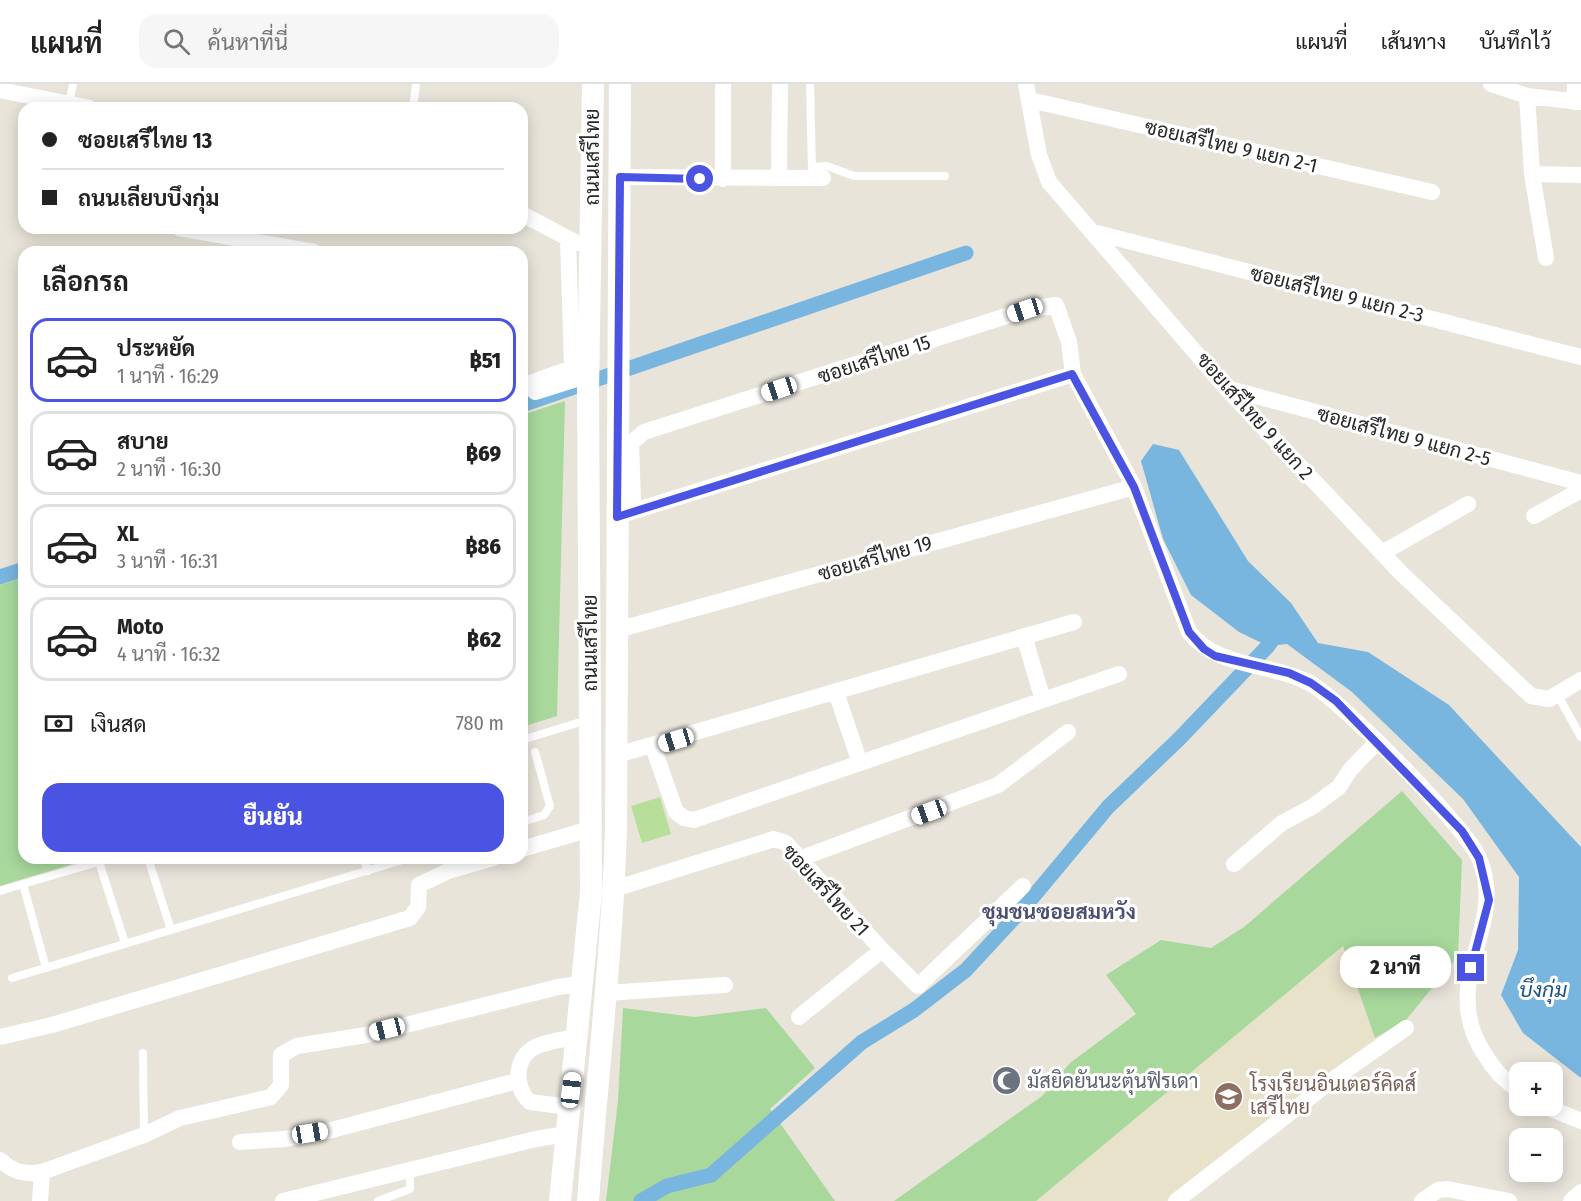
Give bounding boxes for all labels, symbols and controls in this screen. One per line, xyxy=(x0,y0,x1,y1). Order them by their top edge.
search box xyxy=(139,14,559,68)
icon: search xyxy=(160,25,193,58)
text: แผนที่ xyxy=(30,27,103,60)
text: ค้นหาที่นี่ xyxy=(208,29,288,56)
text: แผนที่ xyxy=(1295,29,1348,55)
text: เส้นทาง xyxy=(1381,29,1446,55)
text: บันทึกไว้ xyxy=(1479,29,1551,55)
street label: ถนนเสรีไทย xyxy=(579,109,604,205)
street label: ซอยเสรีไทย 9 แยก 2-1 xyxy=(1142,114,1320,178)
text: ซอยเสรีไทย 13 xyxy=(78,127,212,154)
route start xyxy=(686,165,713,192)
text: ถนนเลียบบึงกุ่ม xyxy=(78,185,219,212)
street label: ซอยเสรีไทย 9 แยก 2-3 xyxy=(1248,260,1426,327)
text: เลือกรถ xyxy=(42,266,129,298)
car xyxy=(1005,296,1045,324)
street label: ซอยเสรีไทย 15 xyxy=(814,329,933,388)
icon: car xyxy=(45,333,99,387)
text: ประหยัด xyxy=(117,335,195,362)
text: ฿51 xyxy=(470,347,501,374)
street label: ซอยเสรีไทย 9 แยก 2 xyxy=(1192,347,1319,485)
text: 1 นาที · 16:29 xyxy=(117,364,219,388)
car xyxy=(759,375,799,403)
street label: ซอยเสรีไทย 9 แยก 2-5 xyxy=(1314,400,1494,471)
icon: car xyxy=(45,426,99,480)
text: สบาย xyxy=(117,428,169,455)
text: ฿69 xyxy=(466,440,501,467)
text: 2 นาที · 16:30 xyxy=(117,457,221,481)
icon: car xyxy=(45,519,99,573)
text: XL xyxy=(117,520,139,547)
street label: ซอยเสรีไทย 19 xyxy=(815,529,935,586)
text: ฿86 xyxy=(465,533,501,560)
text: 3 นาที · 16:31 xyxy=(117,549,218,573)
street label: ถนนเสรีไทย xyxy=(577,595,602,691)
icon: car xyxy=(45,612,99,666)
text: Moto xyxy=(117,613,164,640)
text: ฿62 xyxy=(467,626,501,653)
text: 4 นาที · 16:32 xyxy=(117,642,220,666)
icon: cash xyxy=(42,707,75,740)
text: เงินสด xyxy=(90,711,147,738)
text: 780 m xyxy=(456,711,504,735)
car xyxy=(656,726,696,754)
button: ยืนยัน xyxy=(42,783,504,852)
car xyxy=(909,797,949,827)
street label: ซอยเสรีไทย 21 xyxy=(778,839,875,941)
district label: ชุมชนซอยสมหวัง xyxy=(982,899,1136,927)
callout: 2 นาที xyxy=(1339,947,1450,989)
route end xyxy=(1457,954,1484,981)
text: 2 นาที xyxy=(1370,955,1421,979)
water label: บึงกุ่ม xyxy=(1519,977,1567,1004)
car xyxy=(367,1016,407,1042)
map controls xyxy=(1509,1062,1563,1182)
button: + xyxy=(1509,1062,1563,1116)
mosque icon: มัสยิดยันนะตุ้นฟิรเดา xyxy=(990,1065,1022,1097)
place label: มัสยิดยันนะตุ้นฟิรเดา xyxy=(1027,1069,1198,1095)
place label: โรงเรียนอินเตอร์คิดส์ เสรีไทย xyxy=(1249,1070,1416,1119)
car xyxy=(560,1071,582,1109)
school or university icon: โรงเรียนอินเตอร์คิดส์ เสรีไทย xyxy=(1213,1080,1245,1112)
car xyxy=(291,1121,329,1145)
button: − xyxy=(1509,1128,1563,1182)

